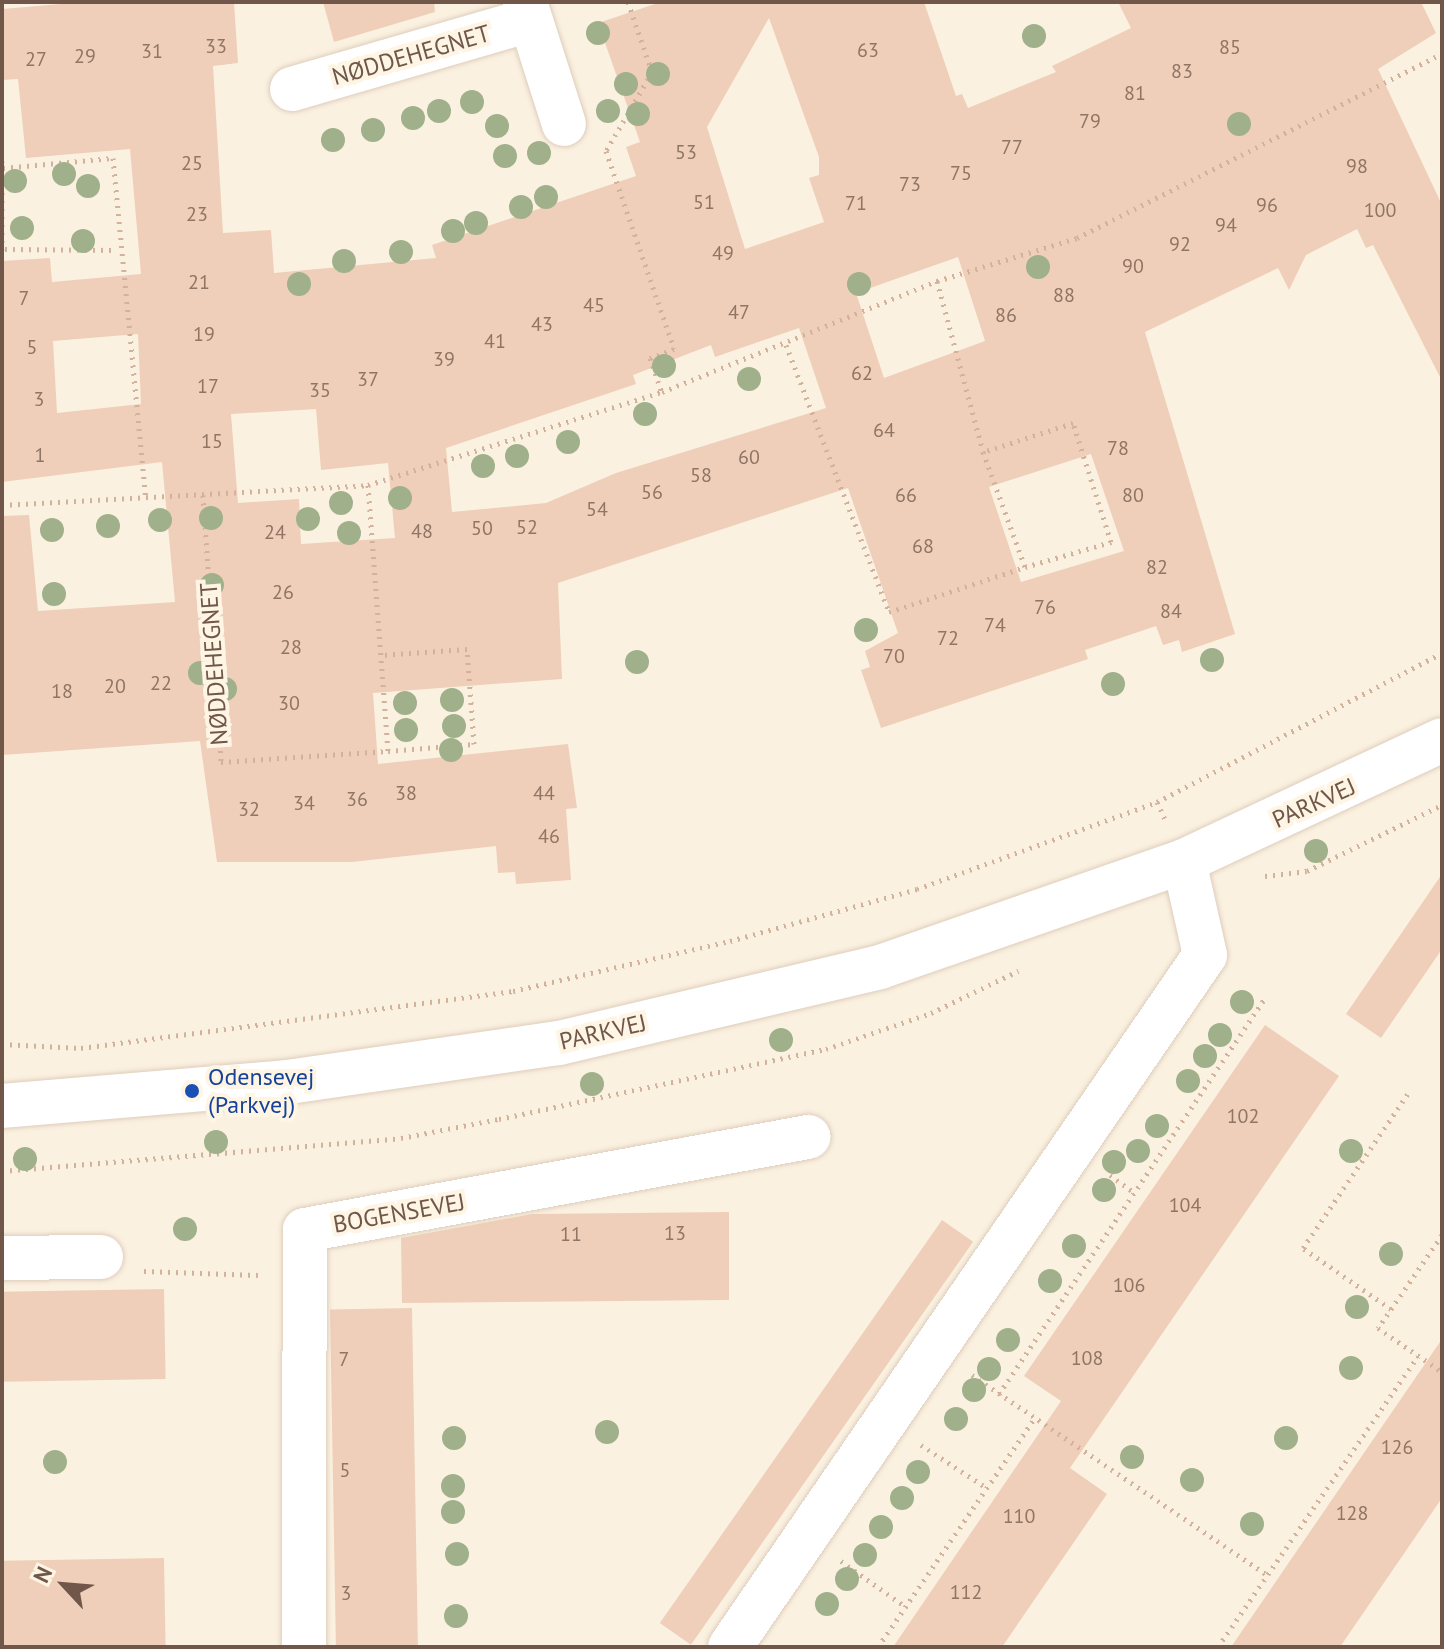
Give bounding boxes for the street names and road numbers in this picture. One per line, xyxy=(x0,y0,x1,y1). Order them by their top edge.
street label: NØDDEHEGNET xyxy=(329,19,493,91)
street label: NØDDEHEGNET xyxy=(194,582,234,746)
street label: PARKVEJ xyxy=(1268,772,1360,834)
street label: PARKVEJ xyxy=(557,1008,649,1056)
street label: BOGENSEVEJ xyxy=(331,1187,467,1239)

